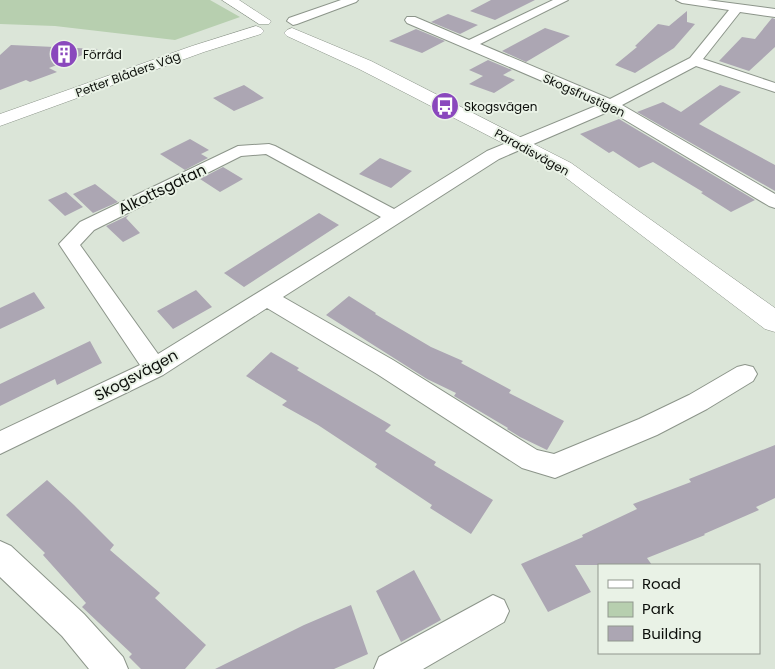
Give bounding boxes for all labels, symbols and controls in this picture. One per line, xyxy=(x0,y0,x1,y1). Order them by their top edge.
building icon: Förråd xyxy=(49,39,79,69)
place label: Förråd xyxy=(83,46,122,63)
street label: Petter Blåders Väg xyxy=(73,47,183,101)
street label: Skogsfrustigen xyxy=(540,69,628,121)
bus stop icon: Skogsvägen xyxy=(430,91,460,121)
place label: Skogsvägen xyxy=(464,98,537,115)
street label: Paradisvägen xyxy=(492,124,572,180)
street label: Alkottsgatan xyxy=(115,159,209,219)
street label: Skogsvägen xyxy=(91,344,181,406)
legend xyxy=(598,564,760,654)
text: Road xyxy=(642,573,681,594)
text: Park xyxy=(642,598,674,619)
text: Building xyxy=(642,623,702,644)

